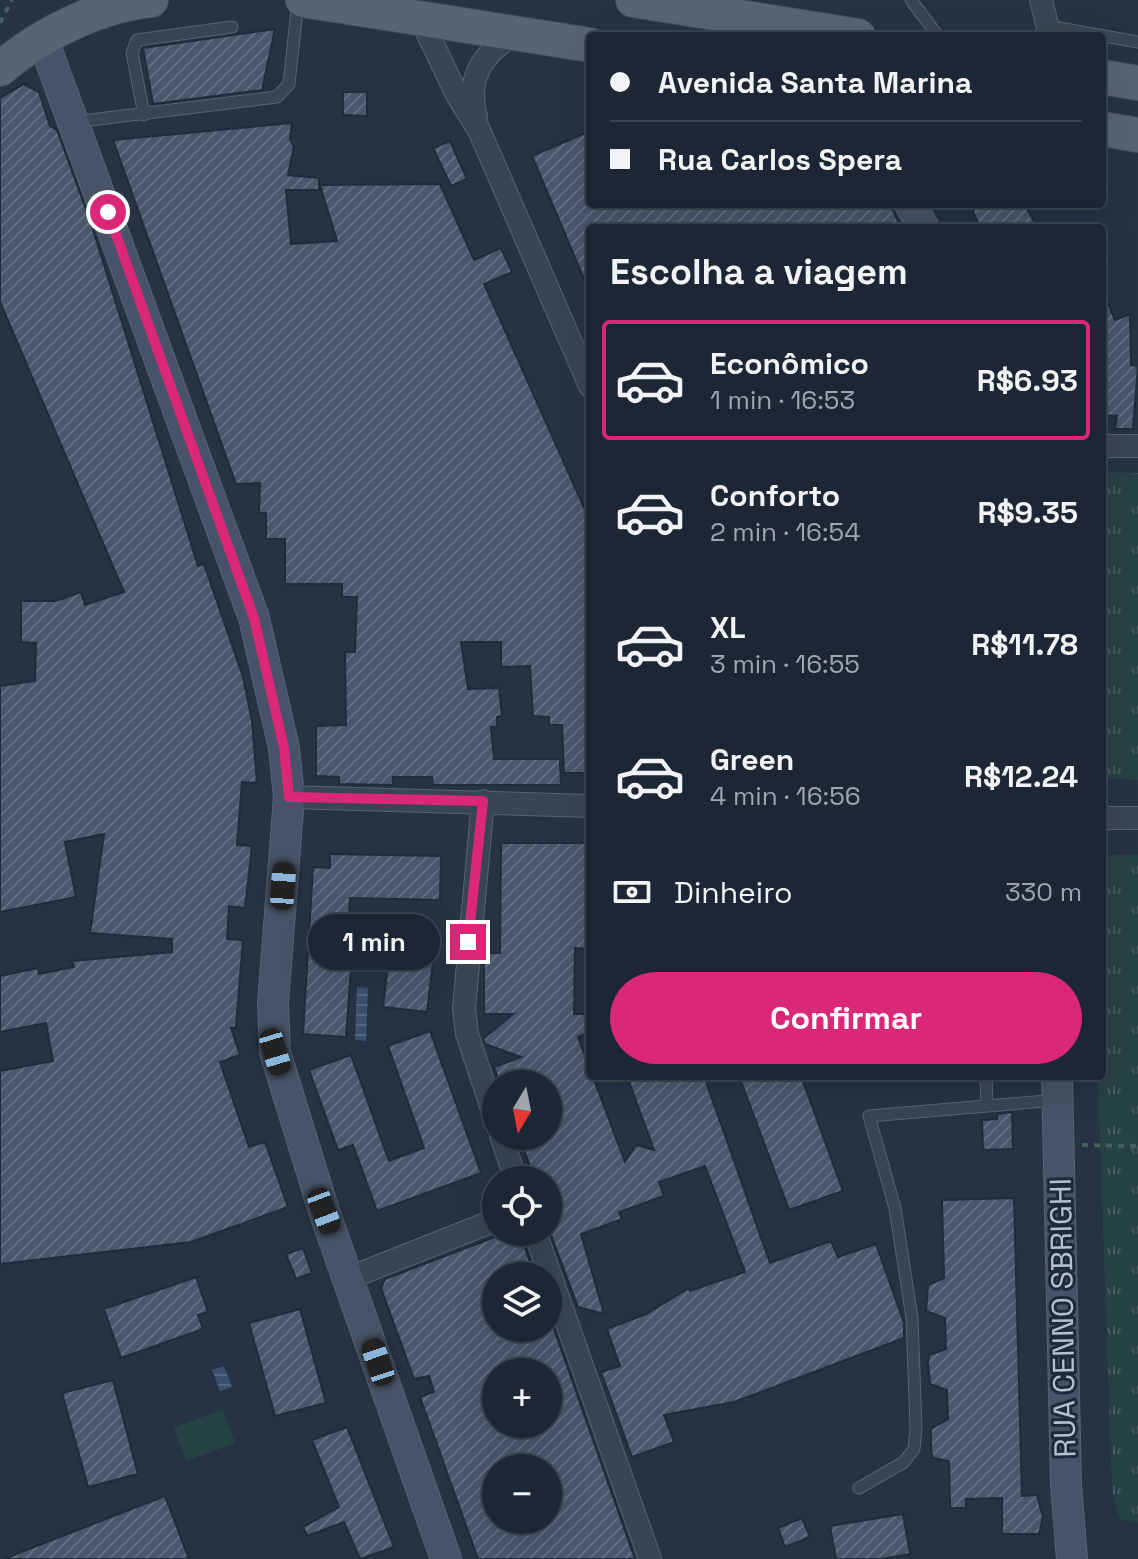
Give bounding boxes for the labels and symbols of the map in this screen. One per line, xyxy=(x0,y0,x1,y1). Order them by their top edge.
route start xyxy=(90,194,126,230)
car xyxy=(269,861,297,911)
callout: 1 min xyxy=(308,914,440,970)
route end xyxy=(450,924,486,960)
car xyxy=(257,1026,293,1078)
north arrow xyxy=(482,1070,562,1150)
street label: RUA CENNO SBRIGHI xyxy=(1041,1178,1084,1458)
car xyxy=(304,1184,344,1238)
car xyxy=(359,1335,397,1389)

